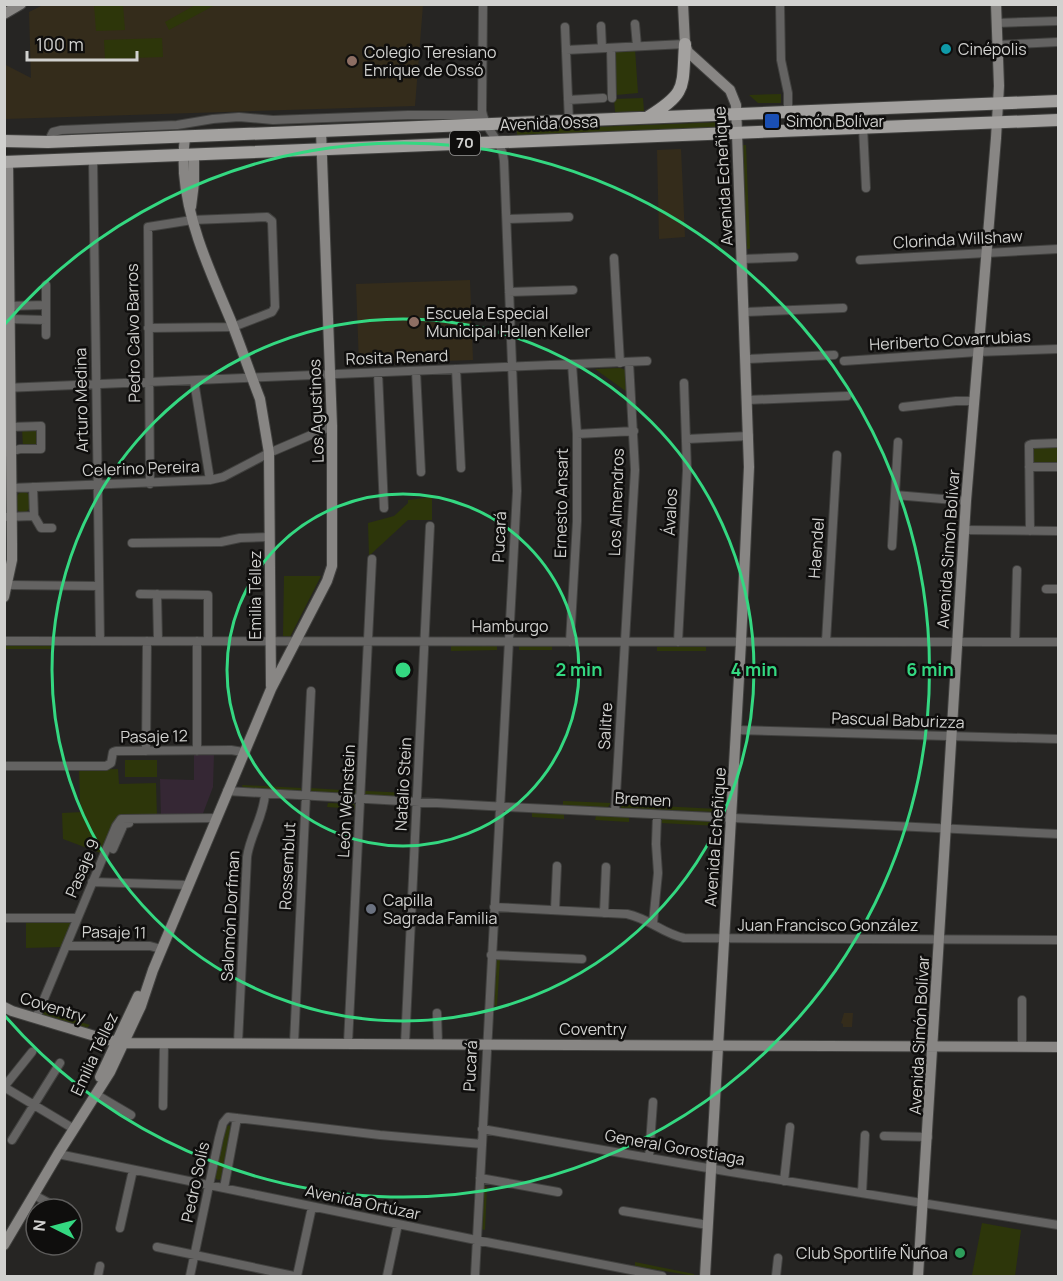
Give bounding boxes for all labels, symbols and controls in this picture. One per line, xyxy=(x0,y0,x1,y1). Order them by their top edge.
scale bar xyxy=(27,24,136,62)
text: 100 m xyxy=(36,32,84,56)
place label: Cinépolis xyxy=(958,38,1027,60)
place label: Colegio Teresiano Enrique de Ossó xyxy=(364,41,496,81)
marker: Cinépolis xyxy=(939,42,953,56)
marker: Colegio Teresiano Enrique de Ossó xyxy=(345,54,359,68)
street label: Avenida Echeñique xyxy=(708,106,738,246)
street label: Avenida Ossa xyxy=(499,110,599,136)
place label: Simón Bolívar xyxy=(786,110,885,132)
marker: Simón Bolívar xyxy=(763,112,781,130)
road number: 70 xyxy=(450,131,480,155)
street label: Clorinda Willshaw xyxy=(893,225,1023,253)
street label: Pedro Calvo Barros xyxy=(121,263,145,403)
place label: Escuela Especial Municipal Hellen Keller xyxy=(426,302,590,342)
marker: Escuela Especial Municipal Hellen Keller xyxy=(407,315,421,329)
street label: Heriberto Covarrubias xyxy=(869,325,1031,355)
street label: Rosita Renard xyxy=(345,344,449,370)
street label: Arturo Medina xyxy=(69,348,93,452)
street label: Los Agustinos xyxy=(303,359,329,463)
street label: Ernesto Ansart xyxy=(549,448,573,558)
street label: Los Almendros xyxy=(603,448,629,556)
street label: Celerino Pereira xyxy=(82,455,200,481)
street label: Avenida Simón Bolívar xyxy=(931,468,965,629)
street label: Ávalos xyxy=(658,488,682,536)
street label: Pucará xyxy=(487,511,511,563)
street label: Haendel xyxy=(803,517,829,579)
street label: Emilia Téllez xyxy=(244,550,266,640)
street label: Hamburgo xyxy=(472,615,548,637)
text: 2 min xyxy=(556,657,602,681)
text: 4 min xyxy=(730,657,778,681)
text: 6 min xyxy=(906,657,954,681)
centre of rings xyxy=(393,660,413,680)
street label: Salitre xyxy=(593,702,617,750)
street label: Pascual Baburizza xyxy=(831,707,965,733)
street label: Pasaje 12 xyxy=(120,724,188,748)
street label: Natalio Stein xyxy=(390,737,416,831)
street label: León Weinstein xyxy=(332,744,360,858)
street label: Avenida Echeñique xyxy=(699,767,731,907)
street label: Bremen xyxy=(614,787,672,811)
street label: Rossemblut xyxy=(274,821,300,911)
street label: Pasaje 9 xyxy=(60,835,104,901)
street label: Salomón Dorfman xyxy=(216,850,244,982)
place label: Capilla Sagrada Familia xyxy=(383,889,497,929)
marker: Capilla Sagrada Familia xyxy=(364,902,378,916)
street label: Juan Francisco González xyxy=(737,914,919,936)
street label: Pasaje 11 xyxy=(82,920,146,944)
street label: Avenida Simón Bolívar xyxy=(904,955,934,1115)
street label: Coventry xyxy=(17,987,89,1028)
street label: Emilia Téllez xyxy=(65,1009,123,1099)
street label: Coventry xyxy=(559,1018,627,1040)
street label: Pucará xyxy=(458,1040,482,1092)
street label: General Gorostiaga xyxy=(603,1124,747,1170)
street label: Pedro Solís xyxy=(176,1140,214,1224)
street label: Avenida Ortúzar xyxy=(303,1179,423,1225)
north arrow xyxy=(24,1197,84,1257)
text: N xyxy=(28,1219,51,1232)
place label: Club Sportlife Ñuñoa xyxy=(796,1242,948,1264)
marker: Club Sportlife Ñuñoa xyxy=(953,1246,967,1260)

